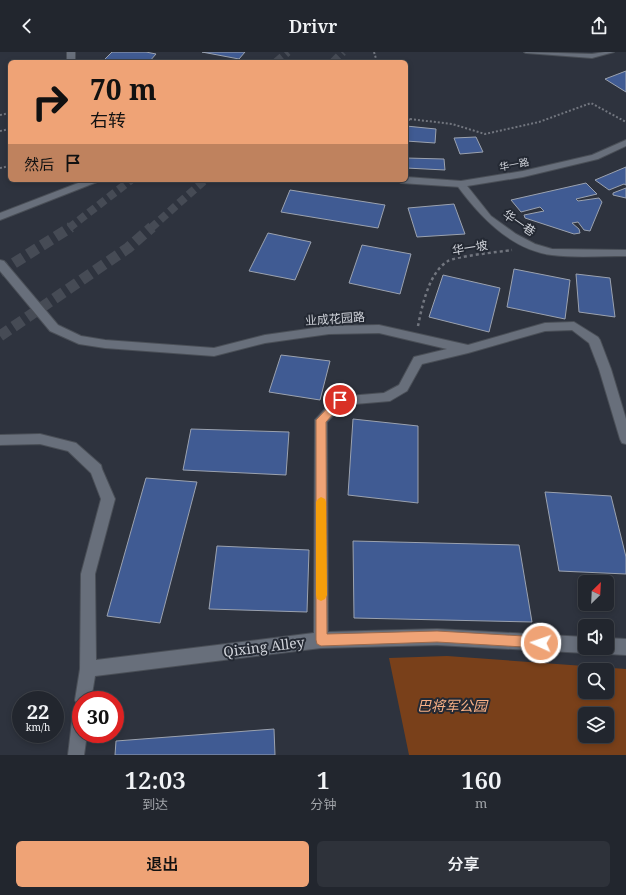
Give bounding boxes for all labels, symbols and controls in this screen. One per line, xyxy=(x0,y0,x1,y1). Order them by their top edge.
text: Drivr xyxy=(289,14,337,38)
icon: back xyxy=(16,15,38,37)
icon: share xyxy=(588,15,610,37)
text: 70 m xyxy=(90,70,157,108)
icon: right xyxy=(24,76,76,128)
text: 右转 xyxy=(90,108,126,132)
icon: arrive xyxy=(62,152,84,174)
text: 然后 xyxy=(24,154,54,174)
street label: 华一路 xyxy=(498,154,530,174)
street label: 华一巷 xyxy=(500,205,539,240)
street label: 华一坡 xyxy=(451,236,489,259)
street label: 业成花园路 xyxy=(304,308,365,329)
pin xyxy=(323,383,357,417)
icon: arrive xyxy=(329,389,351,411)
north arrow xyxy=(578,575,614,611)
map controls xyxy=(578,575,614,743)
button: sound xyxy=(578,619,614,655)
position arrow xyxy=(520,622,562,664)
street label: Qixing Alley xyxy=(222,632,306,661)
button: search xyxy=(578,663,614,699)
speed limit sign: 30 xyxy=(72,691,124,743)
park label: 巴将军公园 xyxy=(417,696,489,715)
text: 22 xyxy=(27,698,49,725)
button: layers xyxy=(578,707,614,743)
text: km/h xyxy=(26,720,50,734)
text: 12:03 xyxy=(125,763,186,796)
text: 1 xyxy=(317,763,330,796)
text: 160 xyxy=(461,763,501,796)
text: m xyxy=(475,794,487,812)
text: 到达 xyxy=(142,795,168,813)
text: 分钟 xyxy=(310,795,336,813)
button: 退出 xyxy=(16,841,309,887)
button: 分享 xyxy=(317,841,610,887)

